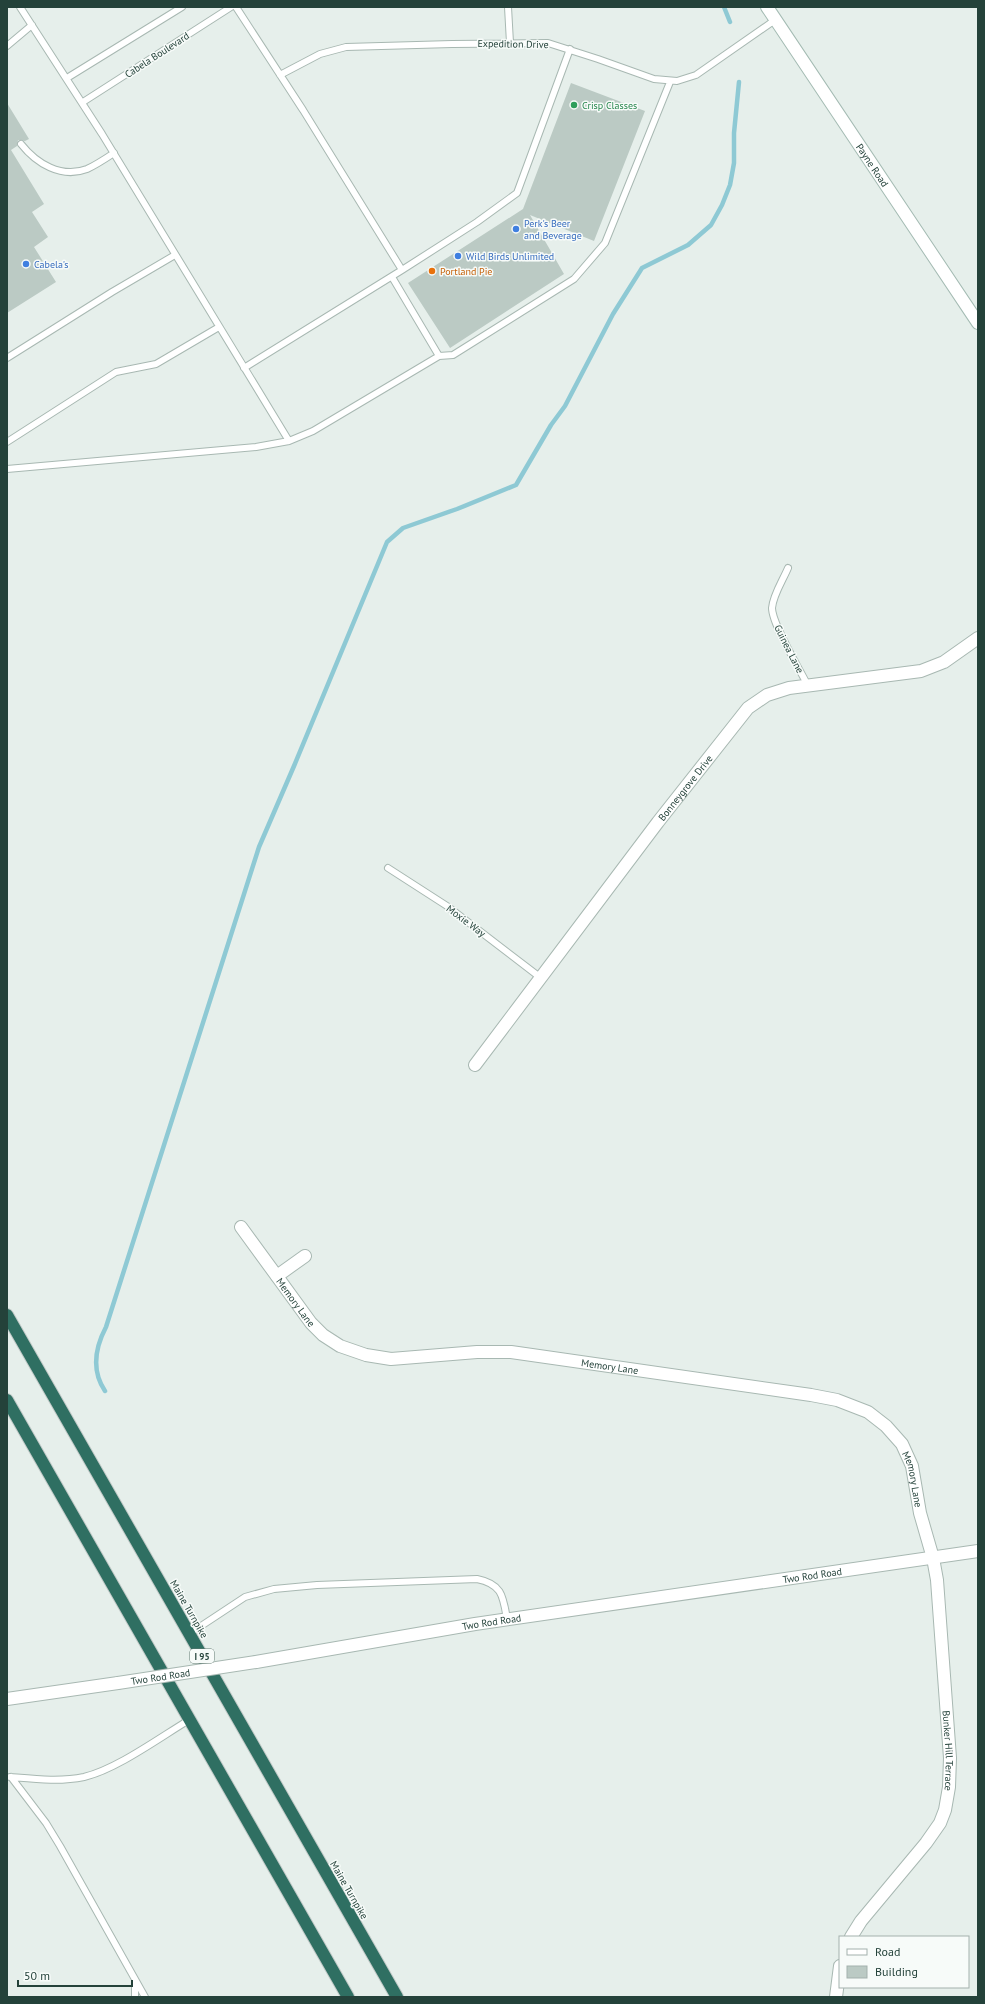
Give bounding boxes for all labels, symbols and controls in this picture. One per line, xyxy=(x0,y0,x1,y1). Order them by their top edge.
street label: Cabela Boulevard xyxy=(122,29,192,81)
street label: Expedition Drive xyxy=(477,37,549,51)
place label: Crisp Classes xyxy=(582,99,637,112)
marker: Crisp Classes xyxy=(569,100,579,110)
street label: Payne Road xyxy=(853,141,892,189)
place label: Perk's Beer and Beverage xyxy=(524,217,582,242)
marker: Perk's Beer and Beverage xyxy=(511,224,521,234)
place label: Wild Birds Unlimited xyxy=(466,250,554,263)
marker: Wild Birds Unlimited xyxy=(453,251,463,261)
place label: Cabela's xyxy=(34,258,69,271)
marker: Cabela's xyxy=(21,259,31,269)
place label: Portland Pie xyxy=(440,265,492,278)
marker: Portland Pie xyxy=(427,266,437,276)
street label: Guinea Lane xyxy=(771,623,807,675)
street label: Bonneygrove Drive xyxy=(655,752,715,823)
street label: Moxie Way xyxy=(444,902,489,940)
street label: Memory Lane xyxy=(274,1275,318,1330)
street label: Memory Lane xyxy=(580,1356,639,1377)
street label: Memory Lane xyxy=(900,1449,925,1508)
street label: Two Rod Road xyxy=(782,1564,843,1586)
street label: Maine Turnpike xyxy=(167,1578,211,1640)
street label: Two Rod Road xyxy=(461,1611,522,1633)
road number: I 95 xyxy=(190,1649,214,1663)
street label: Two Rod Road xyxy=(130,1666,191,1687)
street label: Bunker Hill Terrace xyxy=(940,1710,956,1792)
street label: Maine Turnpike xyxy=(327,1859,371,1921)
legend xyxy=(839,1936,969,1988)
text: Road xyxy=(875,1944,900,1959)
scale bar xyxy=(18,1962,132,1988)
text: Building xyxy=(875,1964,918,1979)
text: 50 m xyxy=(24,1968,50,1983)

